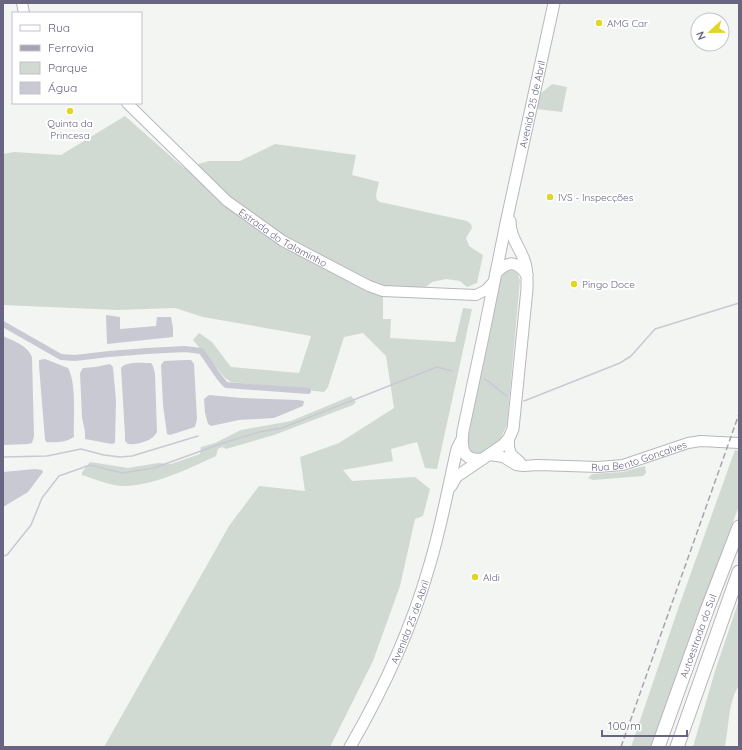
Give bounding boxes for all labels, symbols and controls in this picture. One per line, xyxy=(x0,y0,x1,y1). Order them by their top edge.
legend xyxy=(12,12,142,104)
north arrow xyxy=(690,12,730,52)
place label: AMG Car xyxy=(607,17,648,30)
marker: AMG Car xyxy=(594,18,604,28)
text: Rua xyxy=(48,20,70,35)
text: N xyxy=(693,29,709,42)
text: Ferrovia xyxy=(48,40,94,55)
street label: Avenida 25 de Abril xyxy=(517,59,548,149)
text: Parque xyxy=(48,60,88,75)
text: Água xyxy=(48,80,77,95)
marker: Quinta da Princesa xyxy=(65,106,75,116)
place label: Quinta da Princesa xyxy=(47,117,93,142)
place label: IVS - Inspecções xyxy=(558,191,634,204)
marker: IVS - Inspecções xyxy=(545,192,555,202)
street label: Estrada do Talaminho xyxy=(236,206,329,270)
place label: Pingo Doce xyxy=(582,278,635,291)
marker: Pingo Doce xyxy=(569,279,579,289)
street label: Rua Bento Gonçalves xyxy=(591,438,689,474)
place label: Aldi xyxy=(483,571,500,584)
marker: Aldi xyxy=(470,572,480,582)
street label: Avenida 25 de Abril xyxy=(388,578,432,666)
street label: Autoestrada do Sul xyxy=(677,592,720,680)
scale bar xyxy=(602,712,687,738)
text: 100 m xyxy=(608,718,641,733)

